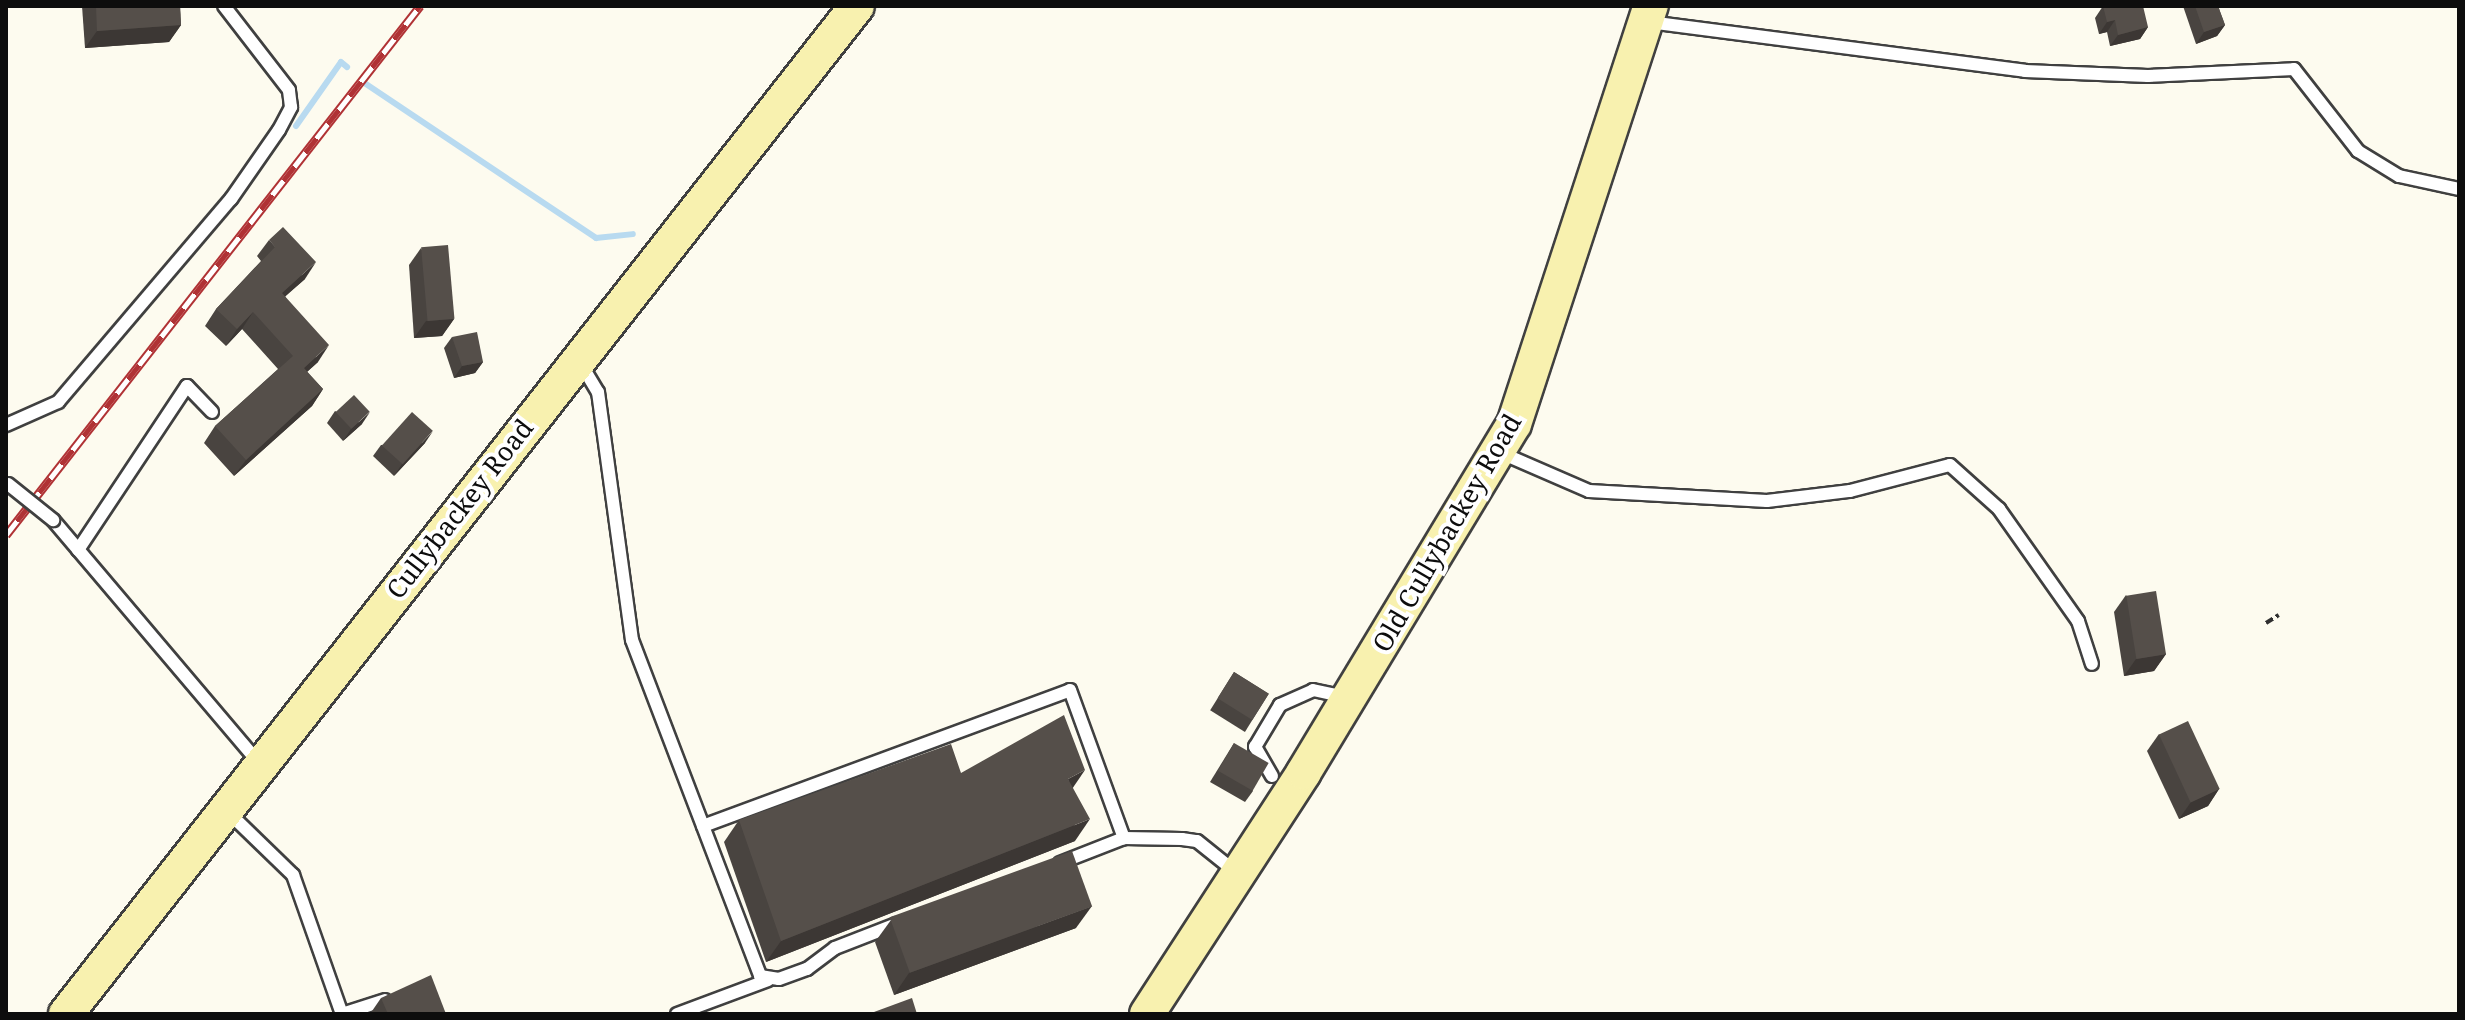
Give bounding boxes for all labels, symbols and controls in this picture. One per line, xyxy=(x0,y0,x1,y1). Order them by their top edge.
street label: Old Cullybackey Road xyxy=(1366,409,1528,657)
street label: Cullybackey Road xyxy=(380,413,540,605)

